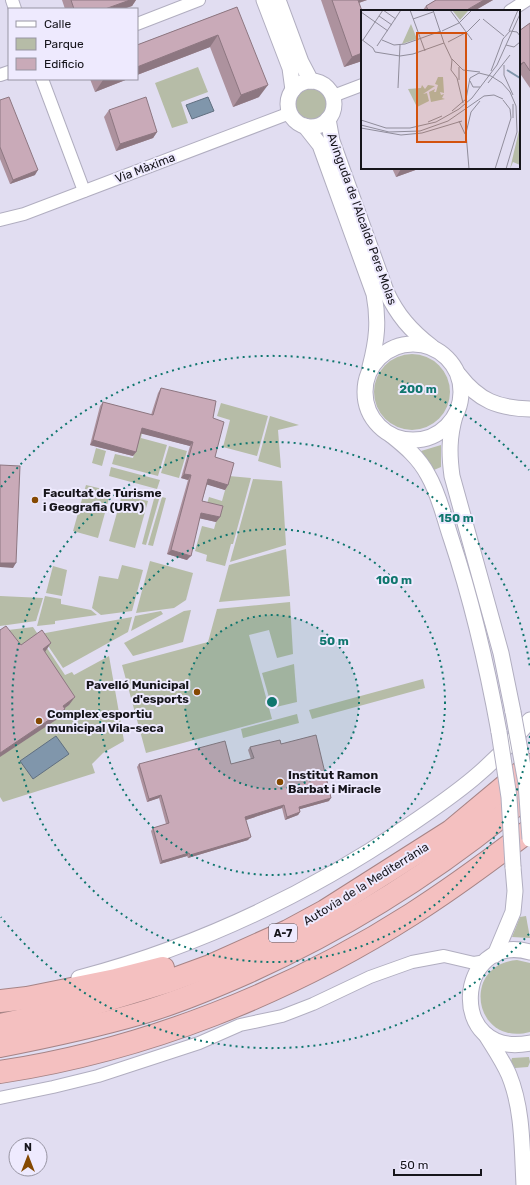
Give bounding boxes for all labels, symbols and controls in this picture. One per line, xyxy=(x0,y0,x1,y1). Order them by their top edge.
legend xyxy=(8,8,138,80)
inset map xyxy=(361,10,520,169)
text: Calle xyxy=(44,17,71,31)
text: Parque xyxy=(44,37,84,51)
text: Edificio xyxy=(44,57,84,71)
street label: Avinguda de l'Alcalde Pere Molas xyxy=(324,131,400,307)
street label: Via Màxima xyxy=(113,150,177,186)
text: 200 m xyxy=(399,382,437,396)
place label: Facultat de Turisme i Geografia (URV) xyxy=(43,486,162,514)
marker: Facultat de Turisme i Geografia (URV) xyxy=(30,495,40,505)
text: 150 m xyxy=(438,511,474,525)
text: 100 m xyxy=(376,573,412,587)
text: 50 m xyxy=(319,634,349,648)
place label: Pavelló Municipal d'esports xyxy=(86,678,189,706)
marker: Pavelló Municipal d'esports xyxy=(192,687,202,697)
centre of rings xyxy=(265,695,279,709)
place label: Complex esportiu municipal Vila-seca xyxy=(47,707,163,735)
marker: Complex esportiu municipal Vila-seca xyxy=(34,716,44,726)
place label: Institut Ramon Barbat i Miracle xyxy=(288,768,381,796)
marker: Institut Ramon Barbat i Miracle xyxy=(275,777,285,787)
street label: Autovia de la Mediterrània xyxy=(301,840,431,928)
road number: A-7 xyxy=(269,924,297,942)
north arrow xyxy=(8,1137,48,1177)
text: N xyxy=(24,1141,32,1154)
scale bar xyxy=(394,1151,481,1177)
text: 50 m xyxy=(400,1158,428,1172)

